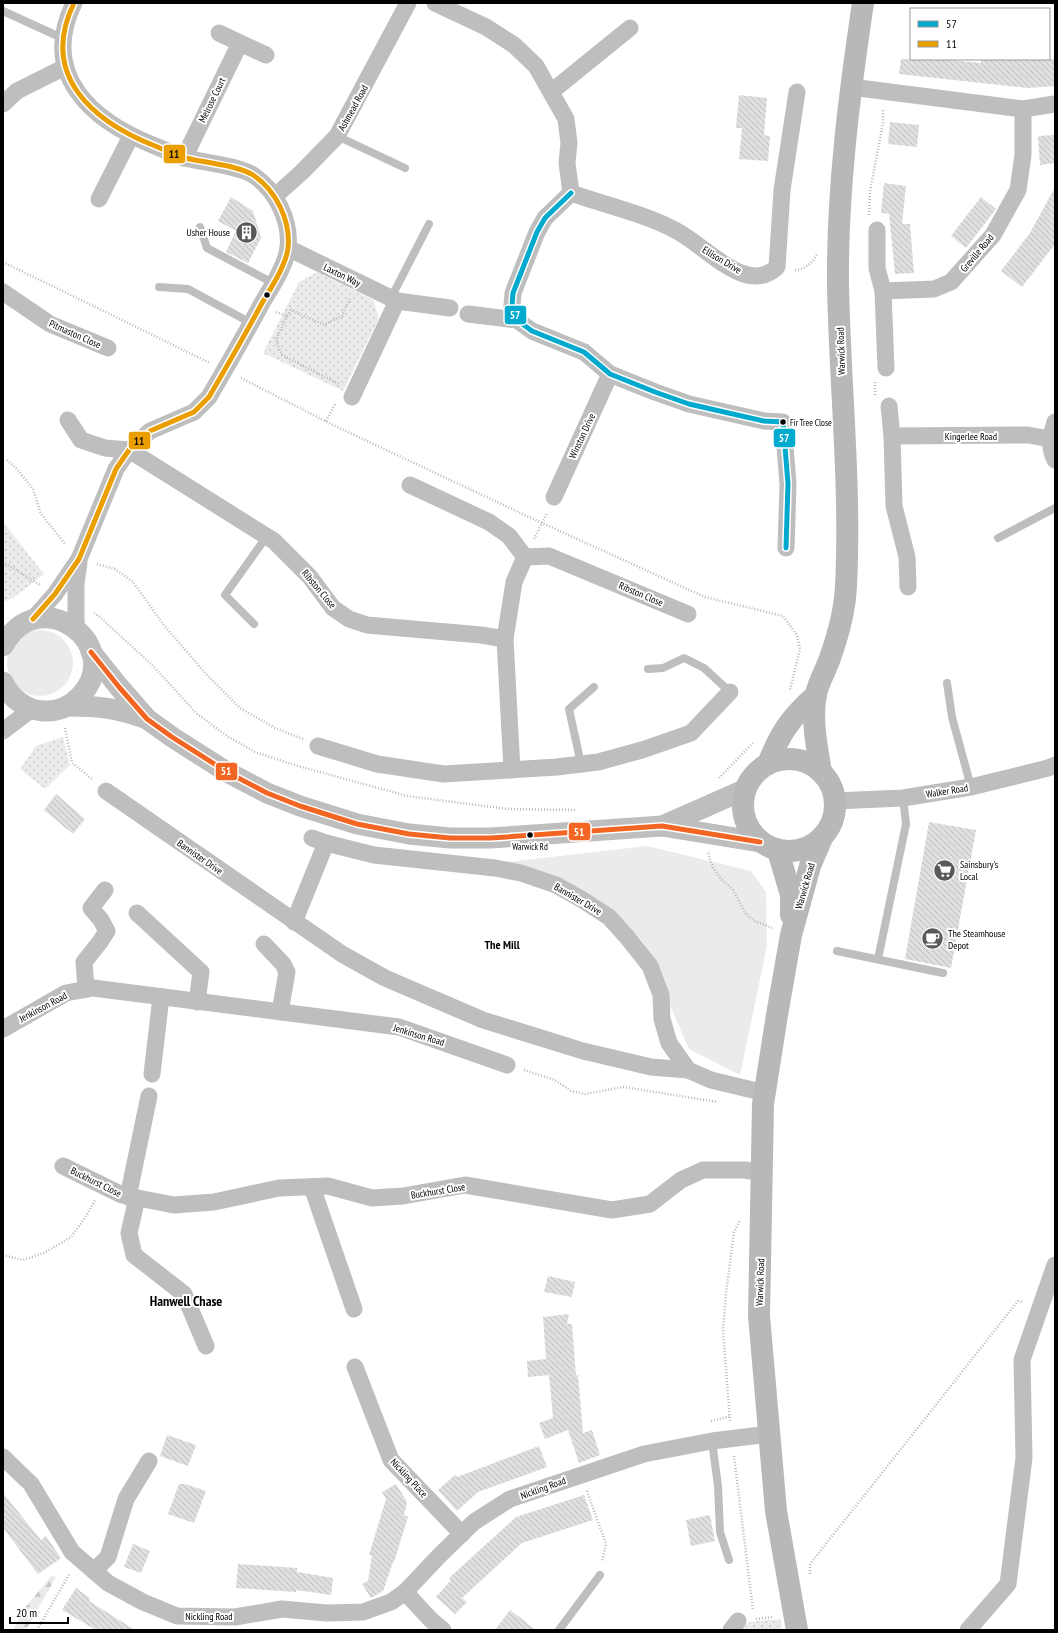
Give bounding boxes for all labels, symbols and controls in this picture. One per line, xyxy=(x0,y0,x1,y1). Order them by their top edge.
legend xyxy=(910,8,1050,60)
text: 57 xyxy=(946,16,957,31)
text: 11 xyxy=(946,36,957,51)
street label: Melrose Court xyxy=(196,75,229,125)
street label: Ashmead Road xyxy=(335,83,371,133)
line badge: 11 xyxy=(163,144,186,164)
text: 11 xyxy=(169,147,179,161)
building icon: Usher House xyxy=(233,219,259,245)
place label: Usher House xyxy=(186,226,230,239)
street label: Greville Road xyxy=(957,231,997,275)
street label: Ellison Drive xyxy=(700,243,744,277)
street label: Laxton Way xyxy=(321,260,363,290)
unlabelled marker xyxy=(262,290,272,300)
line badge: 57 xyxy=(504,305,527,325)
text: 57 xyxy=(510,308,520,322)
street label: Pitmaston Close xyxy=(47,317,103,351)
street label: Warwick Road xyxy=(834,327,848,375)
street label: Winston Drive xyxy=(566,411,598,461)
marker: Fir Tree Close xyxy=(778,417,788,427)
place label: Fir Tree Close xyxy=(790,417,832,428)
line badge: 57 xyxy=(773,428,796,448)
street label: Kingerlee Road xyxy=(945,430,997,443)
line badge: 11 xyxy=(128,431,151,450)
text: 57 xyxy=(779,431,789,445)
text: 11 xyxy=(134,434,144,448)
street label: Ribston Close xyxy=(299,567,339,611)
street label: Ribston Close xyxy=(617,579,665,609)
line badge: 51 xyxy=(215,762,238,781)
text: 51 xyxy=(221,764,231,778)
street label: Walker Road xyxy=(925,781,969,801)
line badge: 51 xyxy=(568,822,591,841)
text: 51 xyxy=(574,825,584,839)
marker: Warwick Rd xyxy=(525,830,535,840)
street label: Bannister Drive xyxy=(175,837,225,877)
place label: Warwick Rd xyxy=(512,841,548,852)
supermarket icon: Sainsbury's Local xyxy=(932,857,958,883)
place label: Sainsbury's Local xyxy=(960,858,999,883)
street label: Warwick Road xyxy=(792,861,818,911)
street label: Bannister Drive xyxy=(552,880,604,918)
cafe icon: The Steamhouse Depot xyxy=(919,926,945,952)
place label: The Steamhouse Depot xyxy=(948,927,1005,952)
district label: The Mill xyxy=(484,937,520,952)
street label: Jenkinson Road xyxy=(16,989,69,1026)
street label: Jenkinson Road xyxy=(391,1021,446,1049)
street label: Buckhurst Close xyxy=(68,1164,124,1200)
street label: Buckhurst Close xyxy=(410,1180,466,1202)
street label: Warwick Road xyxy=(753,1258,767,1306)
district label: Hanwell Chase xyxy=(150,1292,222,1310)
street label: Nickling Place xyxy=(388,1456,430,1500)
street label: Nickling Road xyxy=(519,1474,567,1502)
scale bar xyxy=(10,1599,68,1625)
text: 20 m xyxy=(16,1605,37,1620)
street label: Nickling Road xyxy=(185,1610,233,1623)

